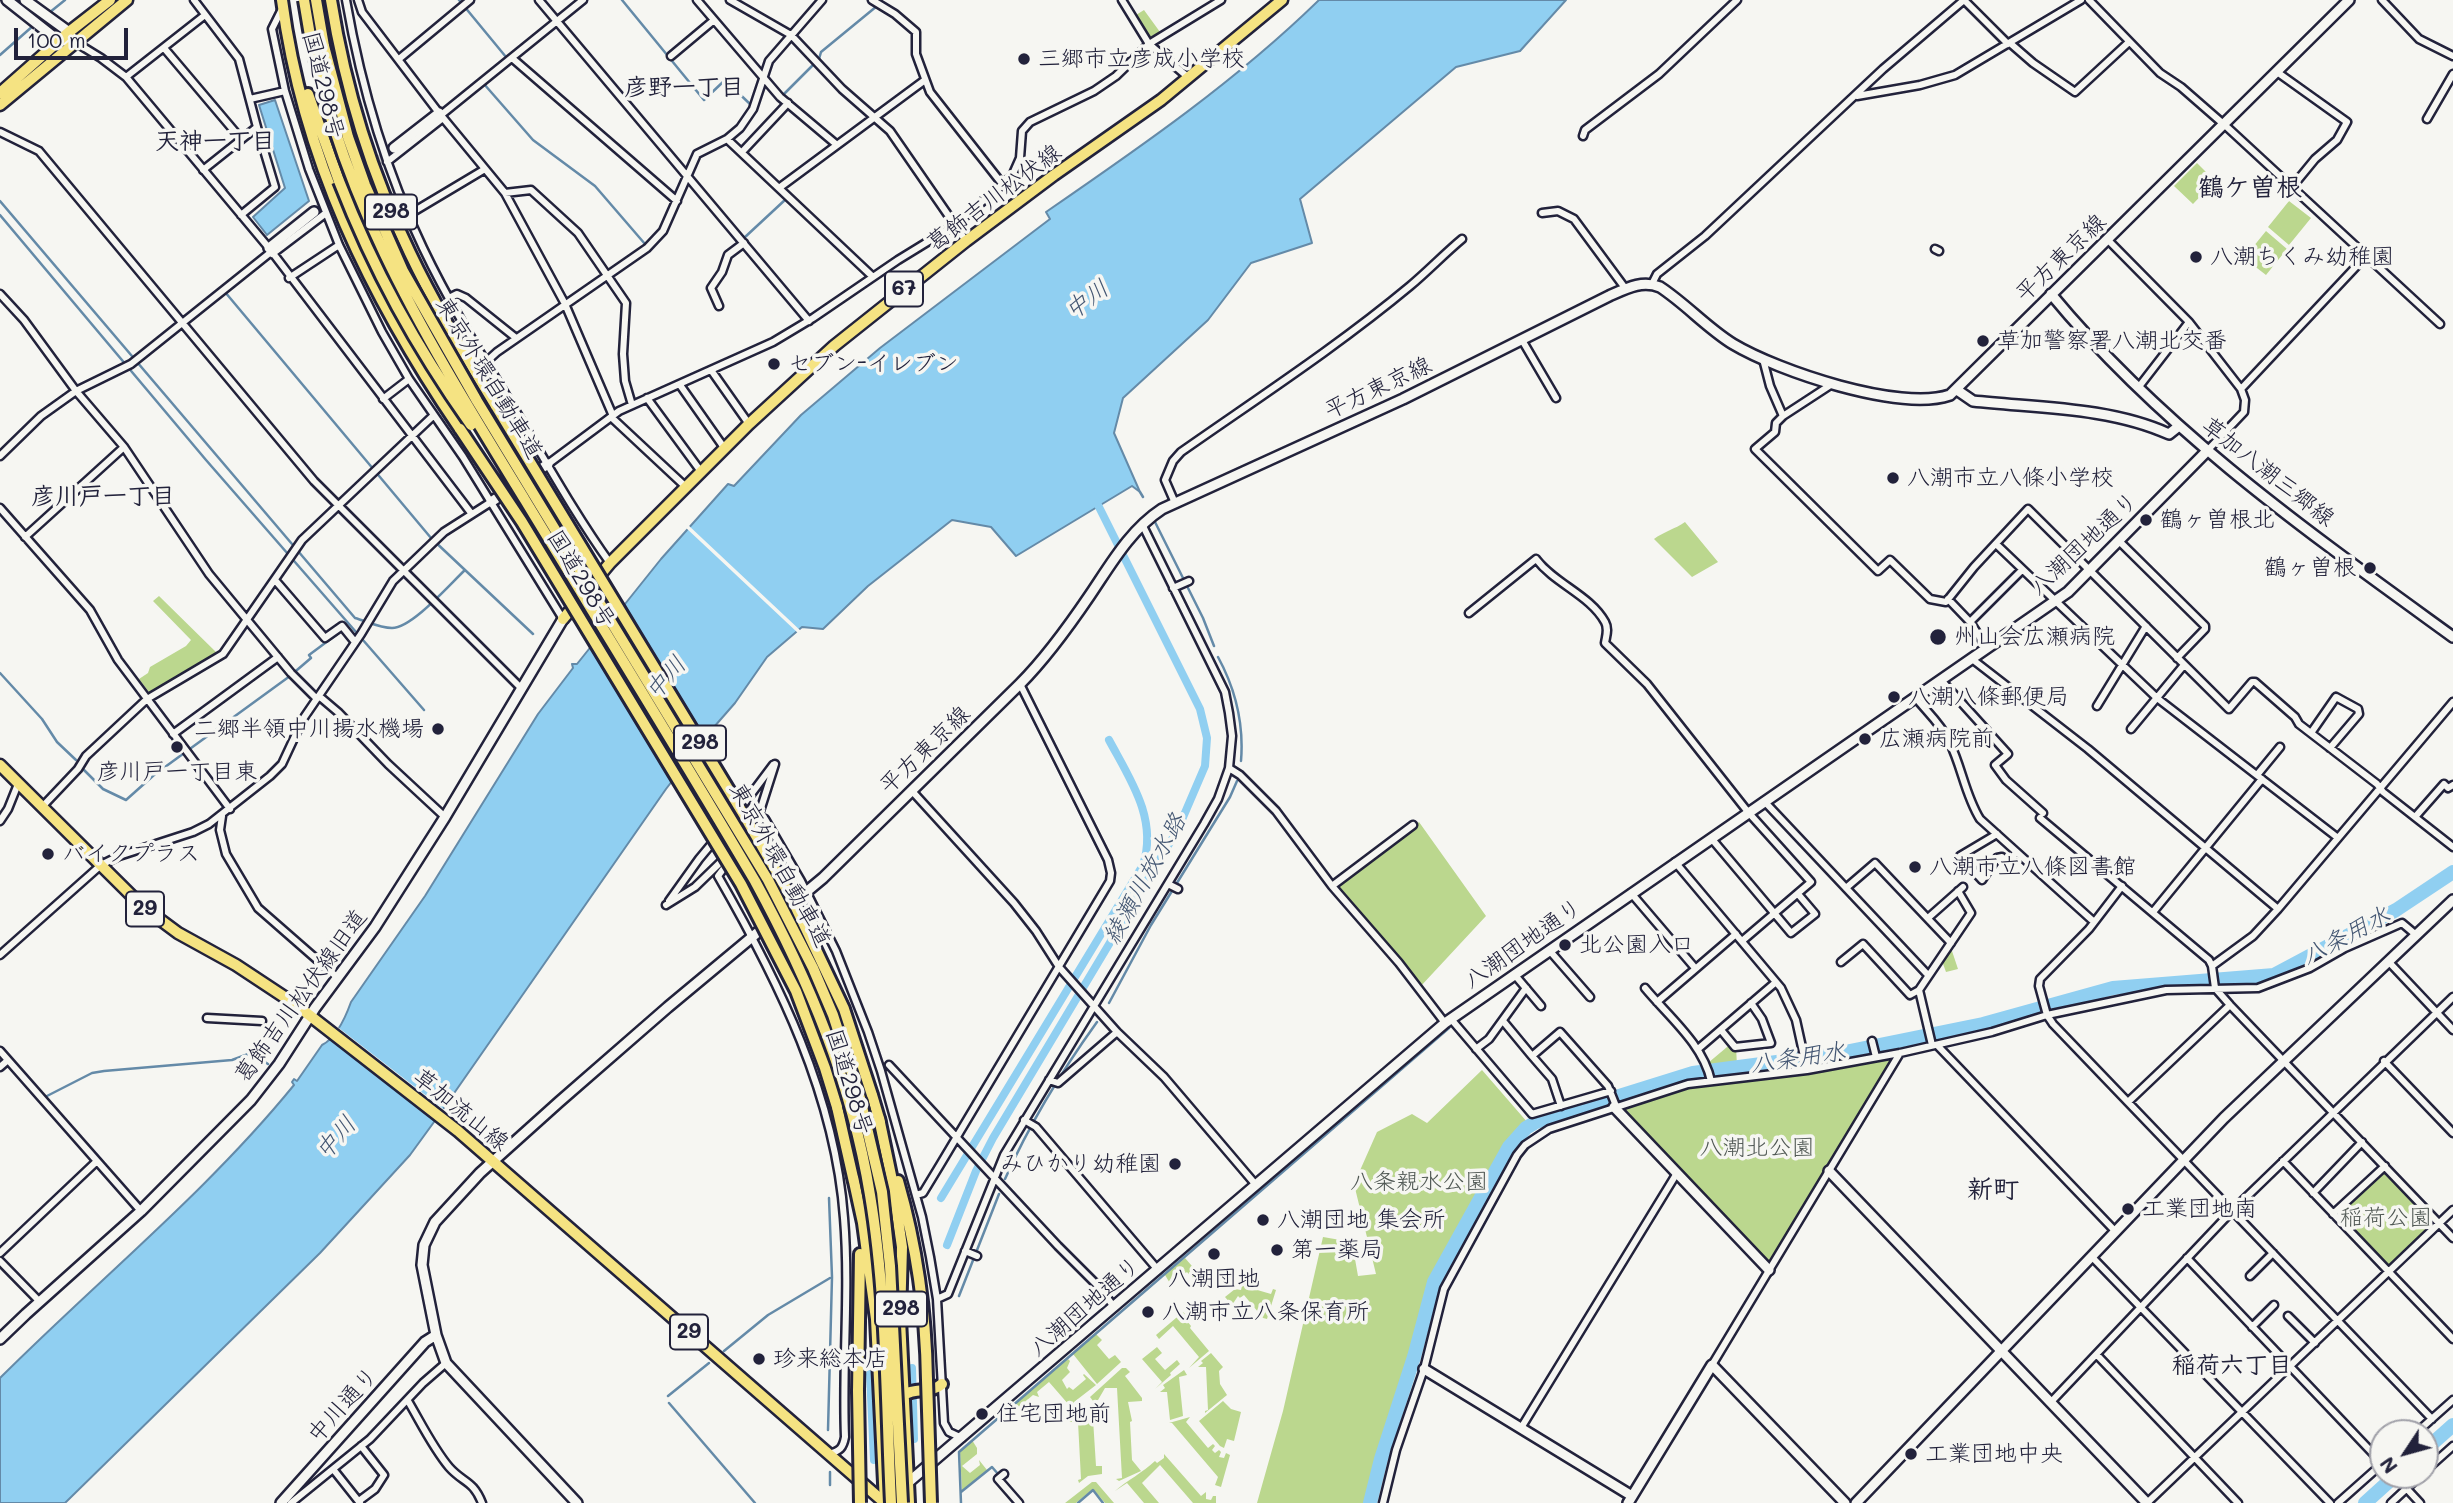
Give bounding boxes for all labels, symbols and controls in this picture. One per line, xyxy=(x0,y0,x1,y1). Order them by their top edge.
scale bar xyxy=(18,14,131,58)
text: 100 m xyxy=(27,26,86,53)
street label: 国道298号 xyxy=(296,29,350,141)
place label: 三郷市立彦成小学校 xyxy=(1038,45,1245,73)
marker: 三郷市立彦成小学校 xyxy=(1016,51,1032,67)
district label: 彦野一丁目 xyxy=(624,74,744,102)
district label: 天神一丁目 xyxy=(155,128,275,156)
street label: 葛飾吉川松伏線 xyxy=(921,139,1067,257)
district label: 鶴ケ曽根 xyxy=(2198,172,2302,204)
road number: 298 xyxy=(365,194,417,230)
street label: 平方東京線 xyxy=(2010,208,2112,308)
place label: 八潮ちくみ幼稚園 xyxy=(2210,243,2394,271)
marker: 八潮ちくみ幼稚園 xyxy=(2188,249,2204,265)
road number: 67 xyxy=(885,272,923,306)
water label: 中川 xyxy=(1059,274,1115,326)
street label: 東京外環自動車道 xyxy=(430,292,548,464)
place label: 草加警察署八潮北交番 xyxy=(1997,327,2227,355)
marker: 草加警察署八潮北交番 xyxy=(1975,333,1991,349)
place label: セブン-イレブン xyxy=(788,350,959,378)
street label: 平方東京線 xyxy=(1320,351,1436,425)
marker: セブン-イレブン xyxy=(766,356,782,372)
street label: 草加八潮三郷線 xyxy=(2196,412,2340,532)
place label: 八潮市立八條小学校 xyxy=(1907,464,2114,492)
marker: 八潮市立八條小学校 xyxy=(1885,470,1901,486)
district label: 彦川戸一丁目 xyxy=(31,483,175,511)
street label: 八潮団地通り xyxy=(2024,487,2144,601)
place label: 鶴ヶ曽根北 xyxy=(2160,506,2275,534)
marker: 鶴ヶ曽根北 xyxy=(2138,512,2154,528)
street label: 国道298号 xyxy=(541,525,621,633)
place label: 鶴ヶ曽根 xyxy=(2264,554,2356,582)
marker: 鶴ヶ曽根 xyxy=(2362,560,2378,576)
place label: 州山会広瀬病院 xyxy=(1954,623,2115,651)
marker: 州山会広瀬病院 xyxy=(1928,627,1948,647)
water label: 中川 xyxy=(639,650,693,706)
place label: 八潮八條郵便局 xyxy=(1908,683,2069,711)
marker: 八潮八條郵便局 xyxy=(1886,689,1902,705)
street label: 平方東京線 xyxy=(874,700,976,800)
place label: 二郷半領中川揚水機場 xyxy=(194,715,424,743)
marker: 二郷半領中川揚水機場 xyxy=(430,721,446,737)
place label: 広瀬病院前 xyxy=(1879,725,1994,753)
road number: 298 xyxy=(674,726,726,760)
marker: 広瀬病院前 xyxy=(1857,731,1873,747)
marker: 彦川戸一丁目東 xyxy=(169,739,185,755)
place label: 彦川戸一丁目東 xyxy=(97,758,257,786)
street label: 東京外環自動車道 xyxy=(723,778,837,952)
water label: 綾瀬川放水路 xyxy=(1097,809,1193,949)
place label: バイクプラス xyxy=(62,840,200,868)
marker: バイクプラス xyxy=(40,846,56,862)
place label: 八潮市立八條図書館 xyxy=(1929,853,2136,881)
marker: 八潮市立八條図書館 xyxy=(1907,859,1923,875)
road number: 29 xyxy=(126,892,164,926)
street label: 八潮団地通り xyxy=(1459,893,1587,995)
water label: 八条用水 xyxy=(2297,901,2395,971)
street label: 葛飾吉川松伏線旧道 xyxy=(229,904,373,1088)
place label: 北公園入口 xyxy=(1579,931,1694,959)
marker: 北公園入口 xyxy=(1557,937,1573,953)
street label: 国道298号 xyxy=(820,1026,878,1138)
water label: 八条用水 xyxy=(1748,1037,1848,1079)
street label: 草加流山線 xyxy=(408,1063,514,1157)
water label: 中川 xyxy=(309,1110,363,1166)
park label: 八潮北公園 xyxy=(1700,1134,1814,1162)
place label: みひかり幼稚園 xyxy=(1000,1150,1161,1178)
marker: みひかり幼稚園 xyxy=(1167,1156,1183,1172)
park label: 八条親水公園 xyxy=(1350,1168,1488,1196)
district label: 新町 xyxy=(1967,1174,2019,1206)
place label: 工業団地南 xyxy=(2142,1195,2257,1223)
marker: 工業団地南 xyxy=(2120,1201,2136,1217)
park label: 稲荷公園 xyxy=(2340,1204,2432,1232)
place label: 八潮団地 集会所 xyxy=(1277,1206,1445,1234)
marker: 八潮団地 集会所 xyxy=(1255,1212,1271,1228)
place label: 第一薬局 xyxy=(1291,1236,1383,1264)
marker: 第一薬局 xyxy=(1269,1242,1285,1258)
marker: 八潮団地 xyxy=(1206,1246,1222,1262)
street label: 八潮団地通り xyxy=(1024,1251,1146,1363)
place label: 八潮団地 xyxy=(1168,1265,1260,1293)
road number: 298 xyxy=(875,1292,927,1326)
place label: 八潮市立八条保育所 xyxy=(1162,1298,1369,1326)
marker: 八潮市立八条保育所 xyxy=(1140,1304,1156,1320)
road number: 29 xyxy=(670,1314,708,1350)
place label: 珍来総本店 xyxy=(773,1345,888,1373)
marker: 珍来総本店 xyxy=(751,1351,767,1367)
district label: 稲荷六丁目 xyxy=(2172,1352,2292,1380)
street label: 中川通り xyxy=(302,1362,384,1448)
place label: 住宅団地前 xyxy=(996,1400,1111,1428)
marker: 住宅団地前 xyxy=(974,1406,990,1422)
north arrow xyxy=(2369,1419,2439,1489)
place label: 工業団地中央 xyxy=(1925,1440,2063,1468)
marker: 工業団地中央 xyxy=(1903,1446,1919,1462)
text: N xyxy=(2374,1452,2403,1479)

